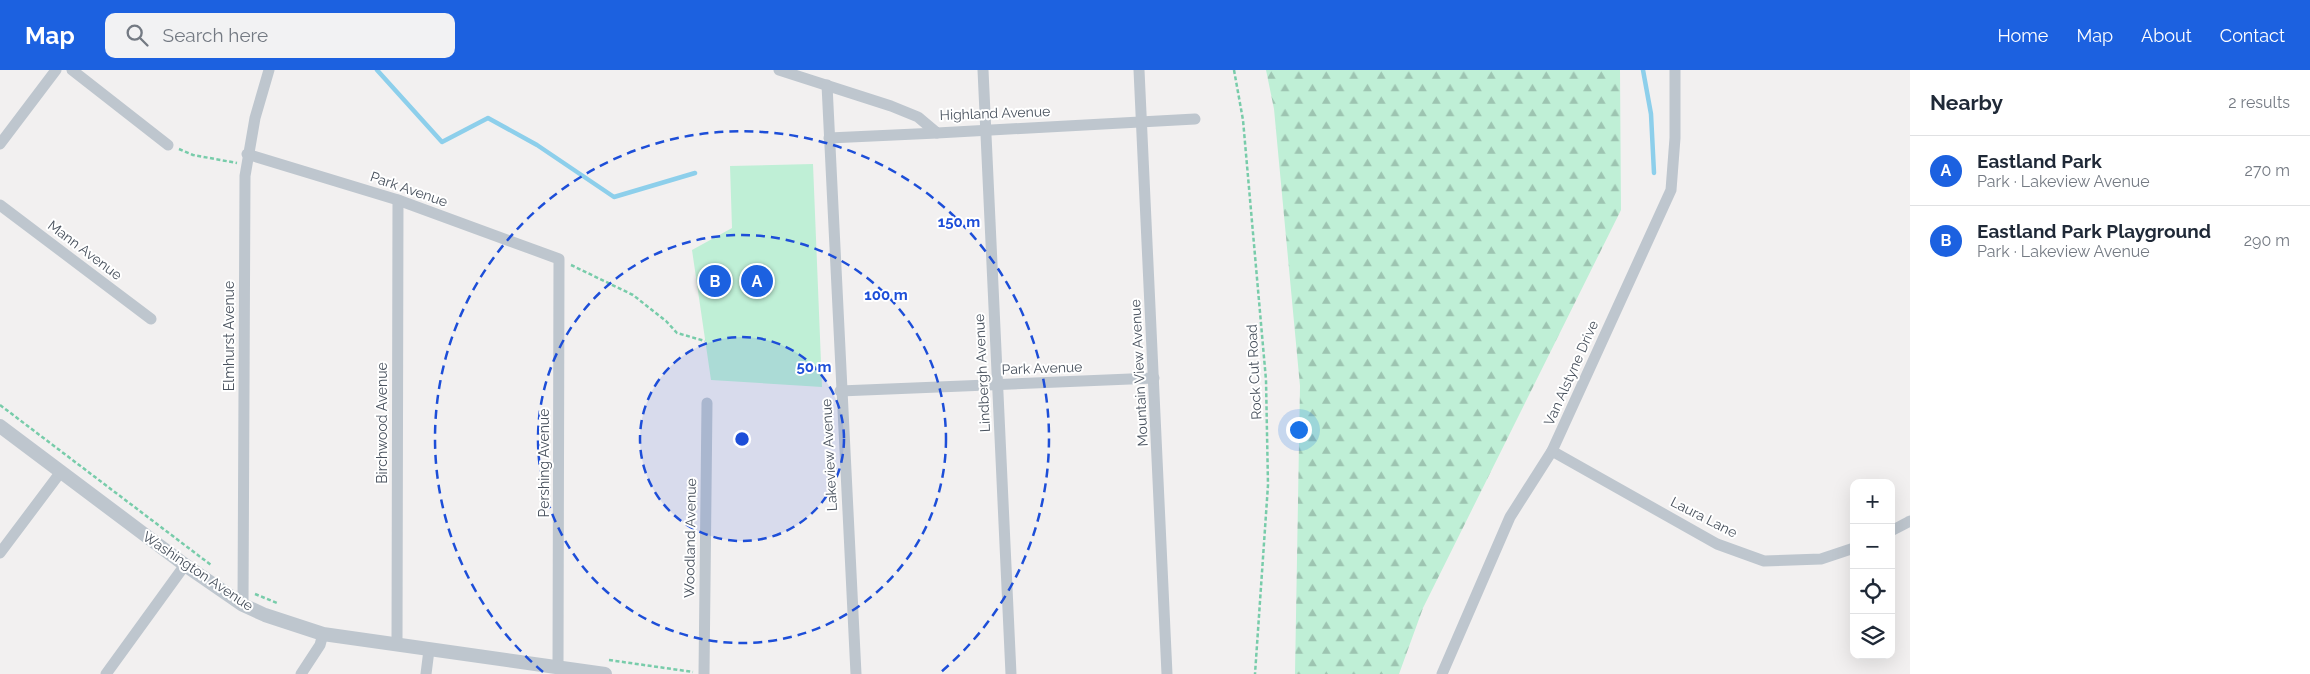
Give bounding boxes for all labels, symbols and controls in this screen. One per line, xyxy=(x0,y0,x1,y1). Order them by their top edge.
search box xyxy=(105,13,455,58)
text: Map xyxy=(25,21,75,50)
icon: search xyxy=(123,21,151,49)
text: Search here xyxy=(163,24,268,46)
text: Home xyxy=(1997,25,2048,46)
text: Map xyxy=(2076,25,2113,46)
text: About xyxy=(2141,25,2192,46)
text: Contact xyxy=(2220,25,2285,46)
text: Nearby xyxy=(1930,90,2003,115)
text: 2 results xyxy=(2228,93,2290,112)
street label: Highland Avenue xyxy=(939,103,1051,123)
text: Eastland Park xyxy=(1977,150,2102,172)
text: A xyxy=(1941,161,1951,180)
text: 270 m xyxy=(2245,161,2290,180)
street label: Park Avenue xyxy=(368,168,450,210)
text: Park · Lakeview Avenue xyxy=(1977,172,2150,191)
text: 150 m xyxy=(938,213,980,231)
street label: Mann Avenue xyxy=(45,217,125,283)
text: Eastland Park Playground xyxy=(1977,220,2211,242)
text: B xyxy=(1941,231,1951,250)
text: 290 m xyxy=(2244,231,2290,250)
text: Park · Lakeview Avenue xyxy=(1977,242,2150,261)
pin: B xyxy=(699,262,731,300)
pin: A xyxy=(741,262,773,300)
street label: Elmhurst Avenue xyxy=(221,281,237,391)
text: 100 m xyxy=(864,286,908,304)
street label: Mountain View Avenue xyxy=(1127,299,1151,447)
street label: Lindbergh Avenue xyxy=(971,313,993,433)
street label: Van Alstyne Drive xyxy=(1541,318,1601,428)
street label: Rock Cut Road xyxy=(1244,324,1264,420)
text: 50 m xyxy=(796,358,832,376)
street label: Park Avenue xyxy=(1001,359,1083,377)
street label: Birchwood Avenue xyxy=(374,362,390,484)
street label: Lakeview Avenue xyxy=(818,398,840,512)
street label: Pershing Avenue xyxy=(536,409,552,517)
your location xyxy=(1286,417,1312,443)
centre of rings xyxy=(733,430,751,448)
street label: Woodland Avenue xyxy=(681,478,699,598)
map controls xyxy=(1850,479,1895,659)
button: + xyxy=(1850,479,1895,524)
street label: Laura Lane xyxy=(1668,493,1740,541)
button: − xyxy=(1850,524,1895,569)
street label: Washington Avenue xyxy=(140,528,256,614)
button: locate xyxy=(1850,569,1895,614)
button: layers xyxy=(1850,614,1895,659)

